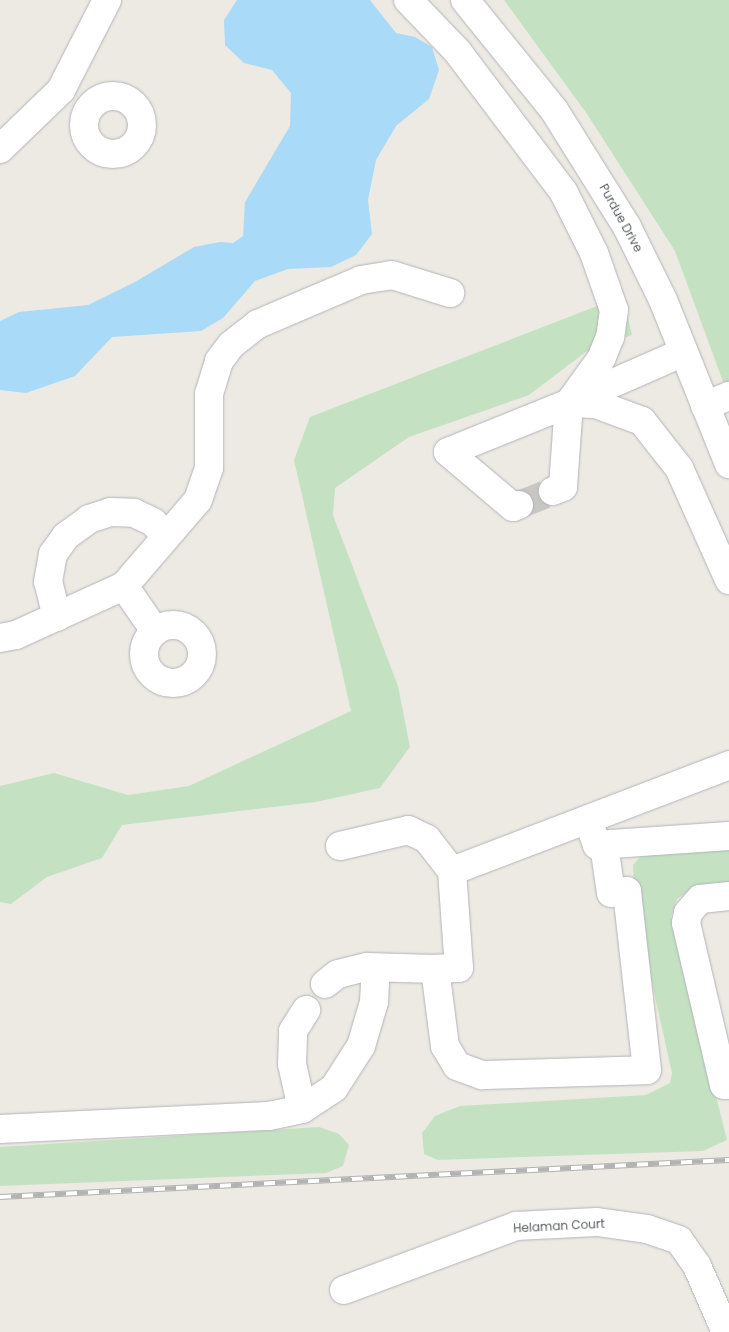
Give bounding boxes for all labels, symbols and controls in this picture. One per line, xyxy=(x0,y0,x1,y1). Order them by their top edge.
street label: Purdue Drive xyxy=(596,181,646,255)
street label: Helaman Court xyxy=(513,1216,605,1236)

